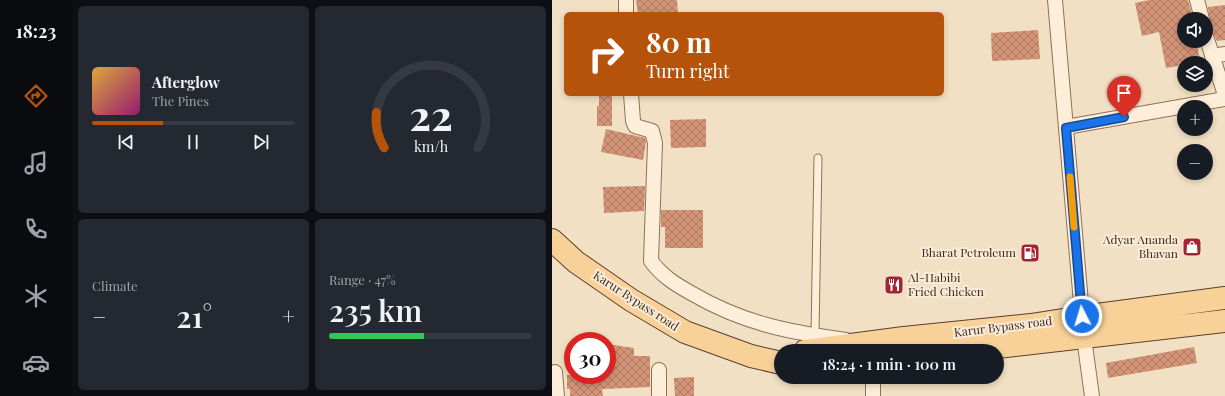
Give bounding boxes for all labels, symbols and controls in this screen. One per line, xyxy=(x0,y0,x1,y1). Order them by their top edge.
map controls xyxy=(1177,12,1213,180)
button: sound xyxy=(1177,12,1213,48)
text: 18:23 xyxy=(16,19,56,43)
text: 80 m xyxy=(646,23,712,60)
icon: right xyxy=(580,28,632,80)
button: layers xyxy=(1177,56,1213,92)
text: Turn right xyxy=(646,59,729,83)
text: Afterglow xyxy=(152,72,220,92)
pin xyxy=(1107,76,1141,117)
icon: directions xyxy=(22,82,50,110)
icon: arrive xyxy=(1113,82,1135,104)
text: 22 xyxy=(409,85,452,140)
text: The Pines xyxy=(152,92,209,109)
button: + xyxy=(1177,100,1213,136)
icon: previous xyxy=(115,131,137,153)
icon: pause xyxy=(182,131,204,153)
icon: next xyxy=(250,131,272,153)
text: km/h xyxy=(413,136,448,155)
button: − xyxy=(1177,144,1213,180)
icon: music xyxy=(22,149,50,177)
icon: phone xyxy=(22,215,50,243)
place label: Adyar Ananda Bhavan xyxy=(1102,231,1178,261)
shop icon: Adyar Ananda Bhavan xyxy=(1181,236,1203,258)
fuel station icon: Bharat Petroleum xyxy=(1019,242,1041,264)
place label: Bharat Petroleum xyxy=(921,244,1016,260)
street label: Karur Bypass road xyxy=(591,267,682,334)
place label: Al-Habibi Fried Chicken xyxy=(907,269,984,299)
text: Range · 47% xyxy=(329,271,396,288)
restaurant icon: Al-Habibi Fried Chicken xyxy=(883,274,905,296)
text: Climate xyxy=(92,277,138,294)
icon: climate xyxy=(22,282,50,310)
text: 235 km xyxy=(329,290,422,330)
position arrow xyxy=(1061,295,1103,337)
text: 21° xyxy=(176,296,212,336)
text: − xyxy=(92,301,106,331)
text: + xyxy=(282,301,295,331)
street label: Karur Bypass road xyxy=(953,312,1053,340)
speed limit sign: 30 xyxy=(564,332,616,384)
icon: car xyxy=(22,349,50,377)
text: 18:24 · 1 min · 100 m xyxy=(822,354,956,374)

